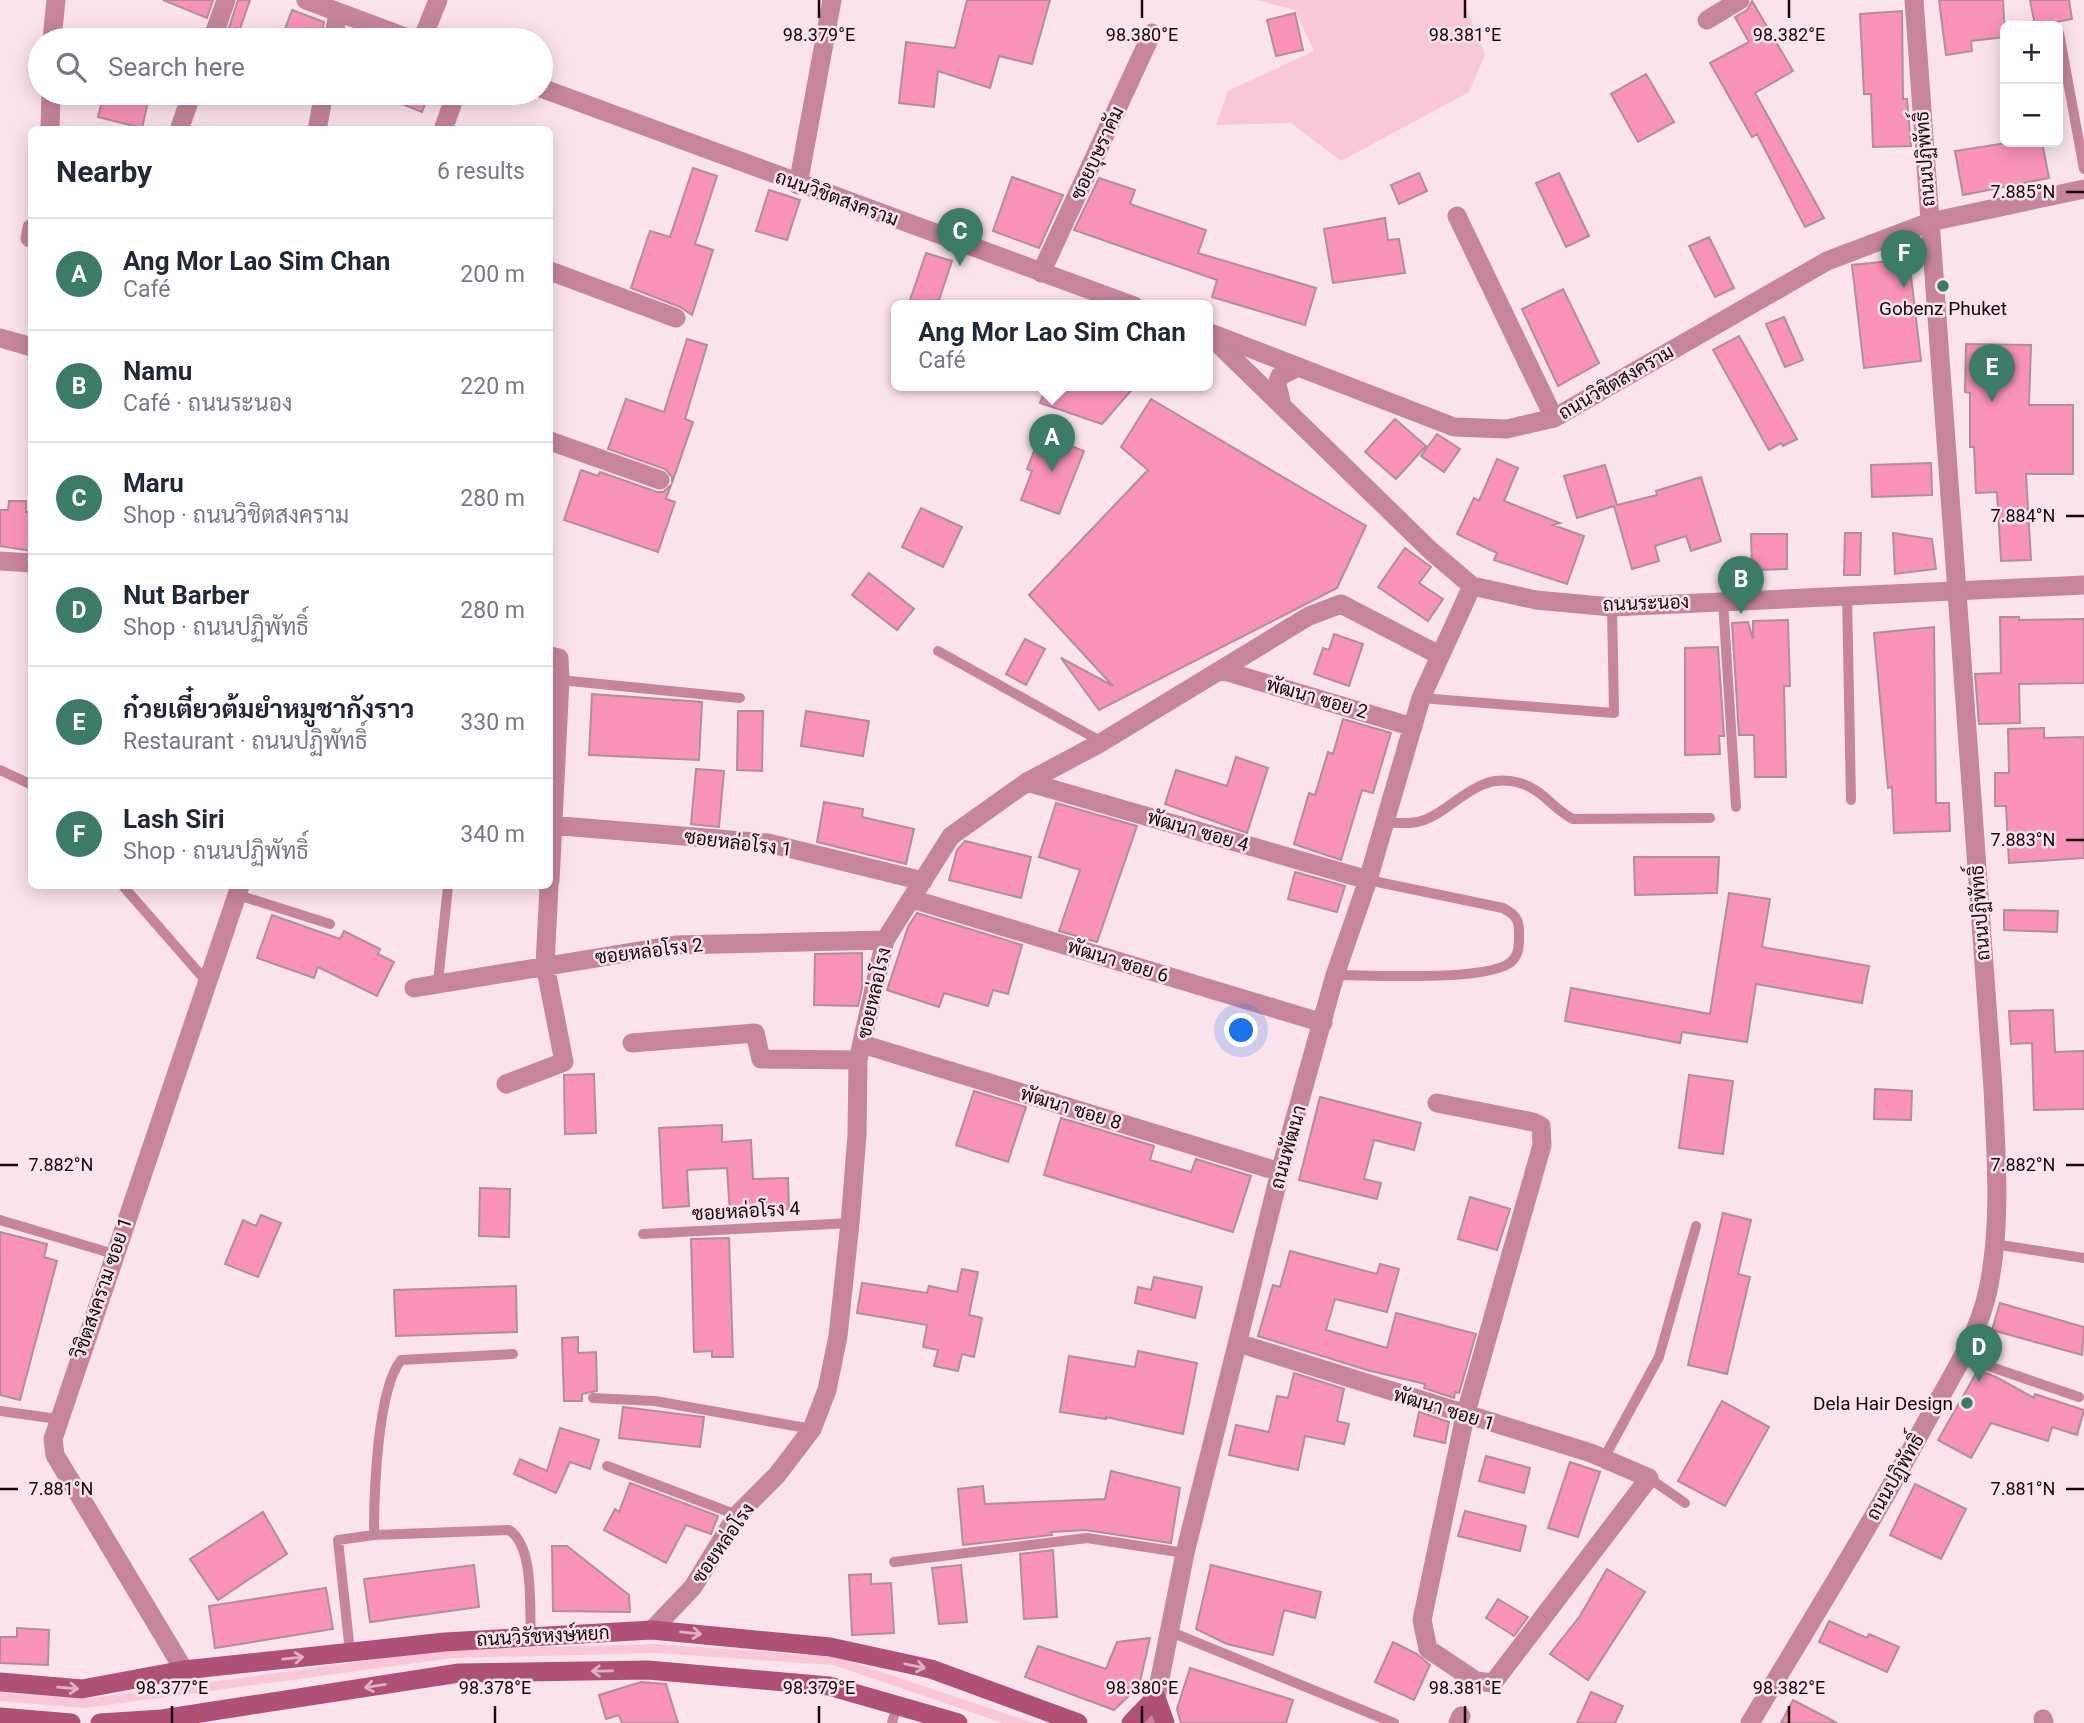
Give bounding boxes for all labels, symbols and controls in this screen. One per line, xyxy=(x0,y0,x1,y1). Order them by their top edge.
map controls xyxy=(2000,21,2063,147)
button: + xyxy=(2000,21,2063,84)
text: 98.379°E xyxy=(783,24,855,45)
text: 98.380°E xyxy=(1106,24,1178,45)
text: 98.381°E xyxy=(1429,24,1501,45)
text: 98.382°E xyxy=(1753,24,1825,45)
search box xyxy=(28,28,553,105)
icon: search xyxy=(52,48,90,86)
text: Search here xyxy=(108,52,245,82)
button: − xyxy=(2000,84,2063,147)
street label: ซอยบุษราคัม xyxy=(1065,103,1130,204)
street label: ถนนปฏิพัทธิ์ xyxy=(1903,110,1941,208)
text: Nearby xyxy=(56,154,152,189)
text: 6 results xyxy=(437,158,525,185)
street label: ถนนวิชิตสงคราม xyxy=(772,165,902,231)
text: 7.885°N xyxy=(1991,181,2055,202)
pin: C xyxy=(937,208,983,266)
pin: F xyxy=(1881,230,1927,288)
text: Ang Mor Lao Sim Chan xyxy=(123,246,390,276)
text: A xyxy=(71,261,87,288)
text: 200 m xyxy=(460,261,525,288)
text: Café xyxy=(123,276,170,303)
marker: Gobenz Phuket xyxy=(1935,278,1951,294)
place label: Gobenz Phuket xyxy=(1879,297,2007,320)
popup xyxy=(891,300,1213,391)
text: Ang Mor Lao Sim Chan xyxy=(918,317,1186,347)
street label: ถนนวิชิตสงคราม xyxy=(1554,340,1678,424)
pin: E xyxy=(1969,344,2015,402)
text: Café xyxy=(918,347,966,374)
text: Namu xyxy=(123,356,192,386)
text: B xyxy=(72,373,86,400)
text: 220 m xyxy=(460,373,525,400)
text: Café · ถนนระนอง xyxy=(123,390,293,417)
pin: A xyxy=(1029,414,1075,472)
text: Maru xyxy=(123,468,184,498)
text: C xyxy=(71,485,87,512)
text: 280 m xyxy=(460,485,525,512)
text: Shop · ถนนวิชิตสงคราม xyxy=(123,502,349,529)
text: 7.884°N xyxy=(1991,505,2055,526)
pin: B xyxy=(1718,556,1764,614)
text: Nut Barber xyxy=(123,580,249,610)
street label: ถนนระนอง xyxy=(1602,590,1690,616)
text: D xyxy=(72,597,86,624)
text: 280 m xyxy=(460,597,525,624)
text: Shop · ถนนปฏิพัทธิ์ xyxy=(123,614,309,641)
street label: พัฒนา ซอย 2 xyxy=(1264,673,1370,723)
text: ก๋วยเตี๋ยวต้มยำหมูชากังราว xyxy=(123,694,414,724)
text: E xyxy=(73,709,85,736)
text: 330 m xyxy=(460,709,525,736)
text: Restaurant · ถนนปฏิพัทธิ์ xyxy=(123,728,367,755)
text: Lash Siri xyxy=(123,804,225,834)
street label: พัฒนา ซอย 4 xyxy=(1145,806,1252,857)
text: F xyxy=(73,821,85,848)
text: 340 m xyxy=(460,821,525,848)
street label: ซอยหล่อโรง 1 xyxy=(683,824,793,861)
text: 7.883°N xyxy=(1991,829,2055,850)
text: Shop · ถนนปฏิพัทธิ์ xyxy=(123,838,309,865)
street label: ถนนปฏิพัทธิ์ xyxy=(1958,864,1996,962)
street label: ซอยหล่อโรง 2 xyxy=(594,932,704,969)
street label: พัฒนา ซอย 6 xyxy=(1065,935,1171,987)
street label: ซอยหล่อโรง xyxy=(851,945,896,1041)
your location xyxy=(1224,1013,1258,1047)
street label: พัฒนา ซอย 8 xyxy=(1018,1082,1124,1134)
street label: ถนนพัฒนา xyxy=(1265,1102,1311,1192)
text: 7.882°N xyxy=(29,1154,93,1175)
text: 7.882°N xyxy=(1991,1154,2055,1175)
street label: ซอยหล่อโรง 4 xyxy=(691,1196,801,1225)
street label: วิชิตสงคราม ซอย 1 xyxy=(67,1214,137,1362)
pin: D xyxy=(1956,1324,2002,1382)
street label: พัฒนา ซอย 1 xyxy=(1391,1383,1497,1435)
place label: Dela Hair Design xyxy=(1813,1392,1953,1415)
marker: Dela Hair Design xyxy=(1959,1395,1975,1411)
street label: ถนนปฏิพัทธิ์ xyxy=(1855,1426,1930,1525)
text: 7.881°N xyxy=(29,1478,93,1499)
text: 7.881°N xyxy=(1991,1478,2055,1499)
street label: ซอยหล่อโรง xyxy=(686,1498,759,1588)
street label: ถนนวิรัชหงษ์หยก xyxy=(476,1620,610,1651)
one-way arrow xyxy=(679,1627,701,1640)
one-way arrow xyxy=(281,1652,304,1665)
one-way arrow xyxy=(903,1660,926,1673)
one-way arrow xyxy=(591,1664,614,1678)
text: 98.377°E xyxy=(136,1677,208,1698)
text: 98.378°E xyxy=(459,1677,531,1698)
text: 98.379°E xyxy=(783,1677,855,1698)
text: 98.380°E xyxy=(1106,1677,1178,1698)
text: 98.381°E xyxy=(1429,1677,1501,1698)
text: 98.382°E xyxy=(1753,1677,1825,1698)
one-way arrow xyxy=(364,1680,387,1693)
one-way arrow xyxy=(56,1682,79,1695)

